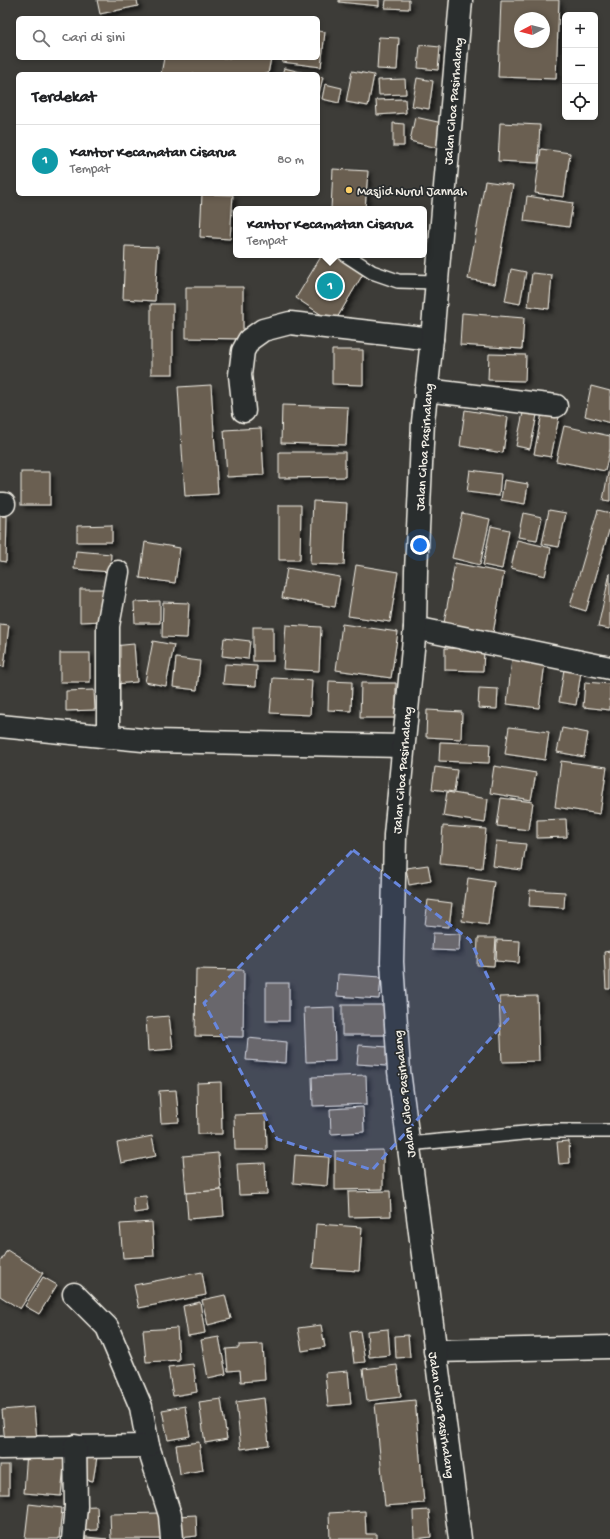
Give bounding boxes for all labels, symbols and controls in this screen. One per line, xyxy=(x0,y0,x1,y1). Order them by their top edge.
north arrow xyxy=(514,12,550,48)
map controls xyxy=(562,12,598,120)
button: + xyxy=(562,12,598,48)
search box xyxy=(16,16,320,60)
icon: search xyxy=(30,27,52,49)
text: Cari di sini xyxy=(62,29,125,47)
street label: Jalan Ciloa Pasirhalang xyxy=(441,37,468,165)
button: − xyxy=(562,48,598,84)
button: locate xyxy=(562,84,598,120)
text: Terdekat xyxy=(32,88,96,108)
text: Kantor Kecamatan Cisarua xyxy=(70,144,236,162)
text: 1 xyxy=(42,153,48,168)
text: 80 m xyxy=(277,153,304,168)
text: Tempat xyxy=(70,162,110,177)
marker: Masjid Nurul Jannah xyxy=(344,185,354,195)
place label: Masjid Nurul Jannah xyxy=(357,185,467,200)
popup xyxy=(233,206,427,258)
text: Kantor Kecamatan Cisarua xyxy=(247,216,413,234)
text: Tempat xyxy=(247,234,287,249)
pin: 1 xyxy=(317,271,343,301)
street label: Jalan Ciloa Pasirhalang xyxy=(414,383,437,511)
your location xyxy=(410,535,430,555)
street label: Jalan Ciloa Pasirhalang xyxy=(390,706,417,834)
street label: Jalan Ciloa Pasirhalang xyxy=(391,1029,420,1158)
street label: Jalan Ciloa Pasirhalang xyxy=(424,1351,457,1480)

